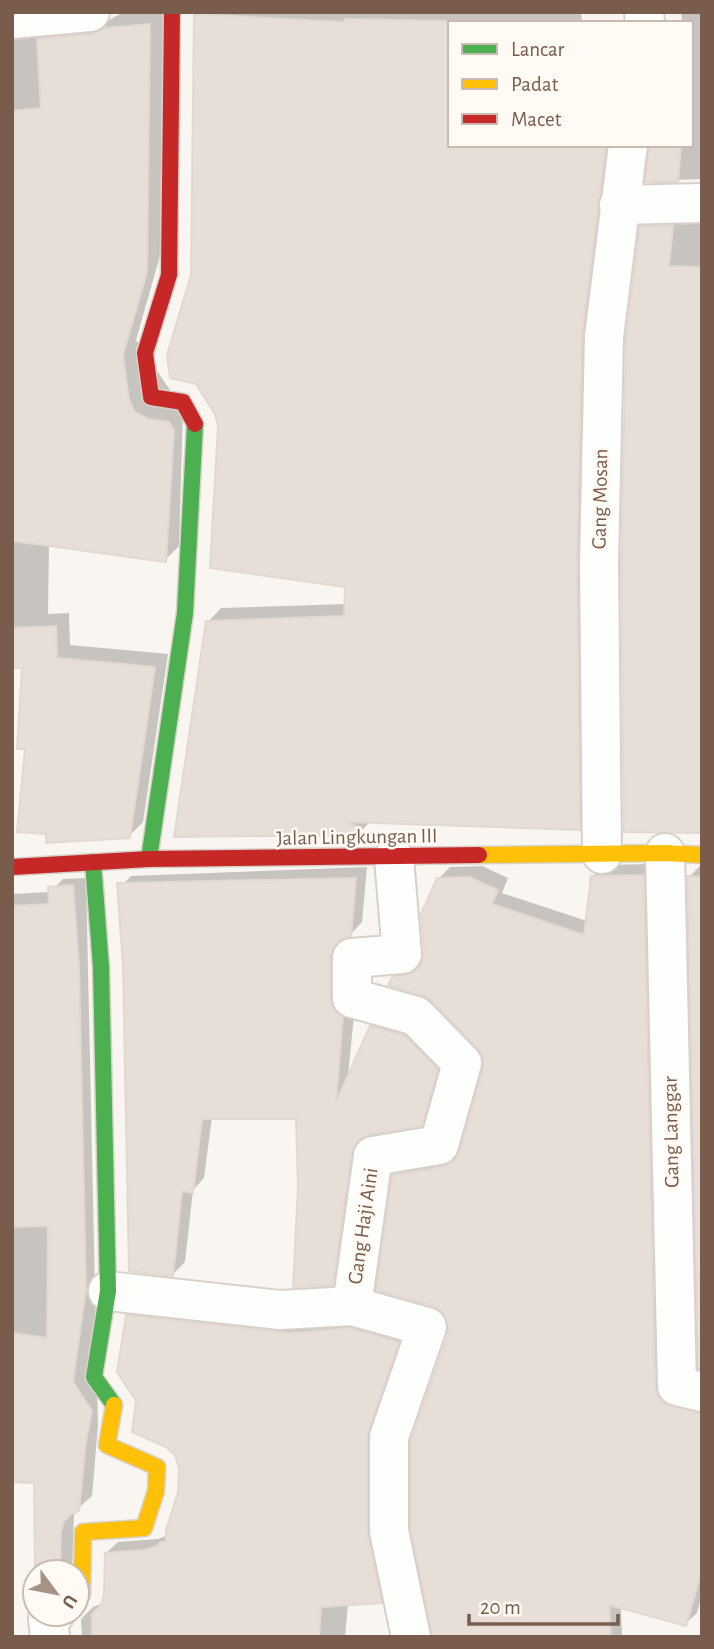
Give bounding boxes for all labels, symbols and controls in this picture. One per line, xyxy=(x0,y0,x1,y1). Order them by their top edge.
legend xyxy=(448,21,693,147)
text: Lancar xyxy=(511,39,564,60)
text: Padat xyxy=(511,74,559,95)
text: Macet xyxy=(511,109,562,130)
street label: Gang Mosan xyxy=(589,448,611,550)
street label: Jalan Lingkungan III xyxy=(276,825,438,849)
street label: Gang Langgar xyxy=(660,1076,682,1188)
street label: Gang Haji Aini xyxy=(344,1166,382,1286)
north arrow xyxy=(21,1558,91,1628)
scale bar xyxy=(469,1582,618,1626)
text: U xyxy=(58,1591,80,1611)
text: 20 m xyxy=(480,1597,521,1618)

